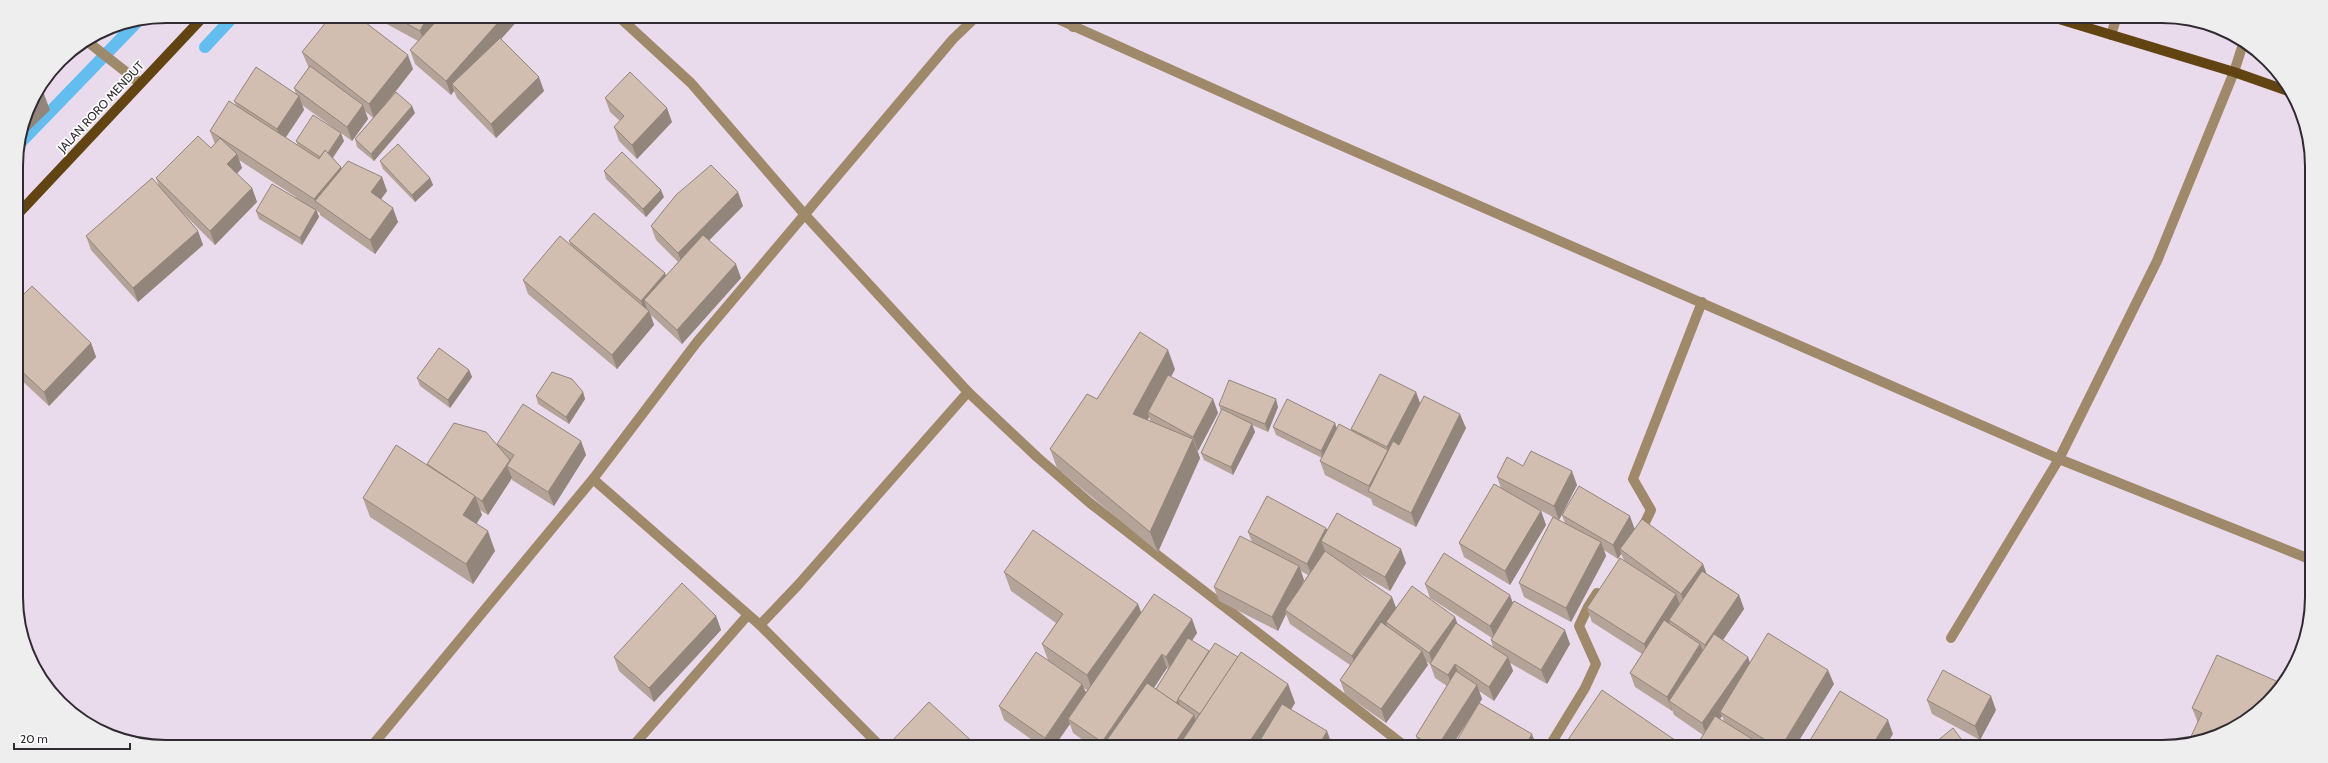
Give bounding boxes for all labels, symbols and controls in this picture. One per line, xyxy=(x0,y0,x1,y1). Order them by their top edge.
street label: JALAN RORO MENDUT xyxy=(54,57,147,156)
scale bar xyxy=(14,725,130,751)
text: 20 m xyxy=(20,731,48,746)

